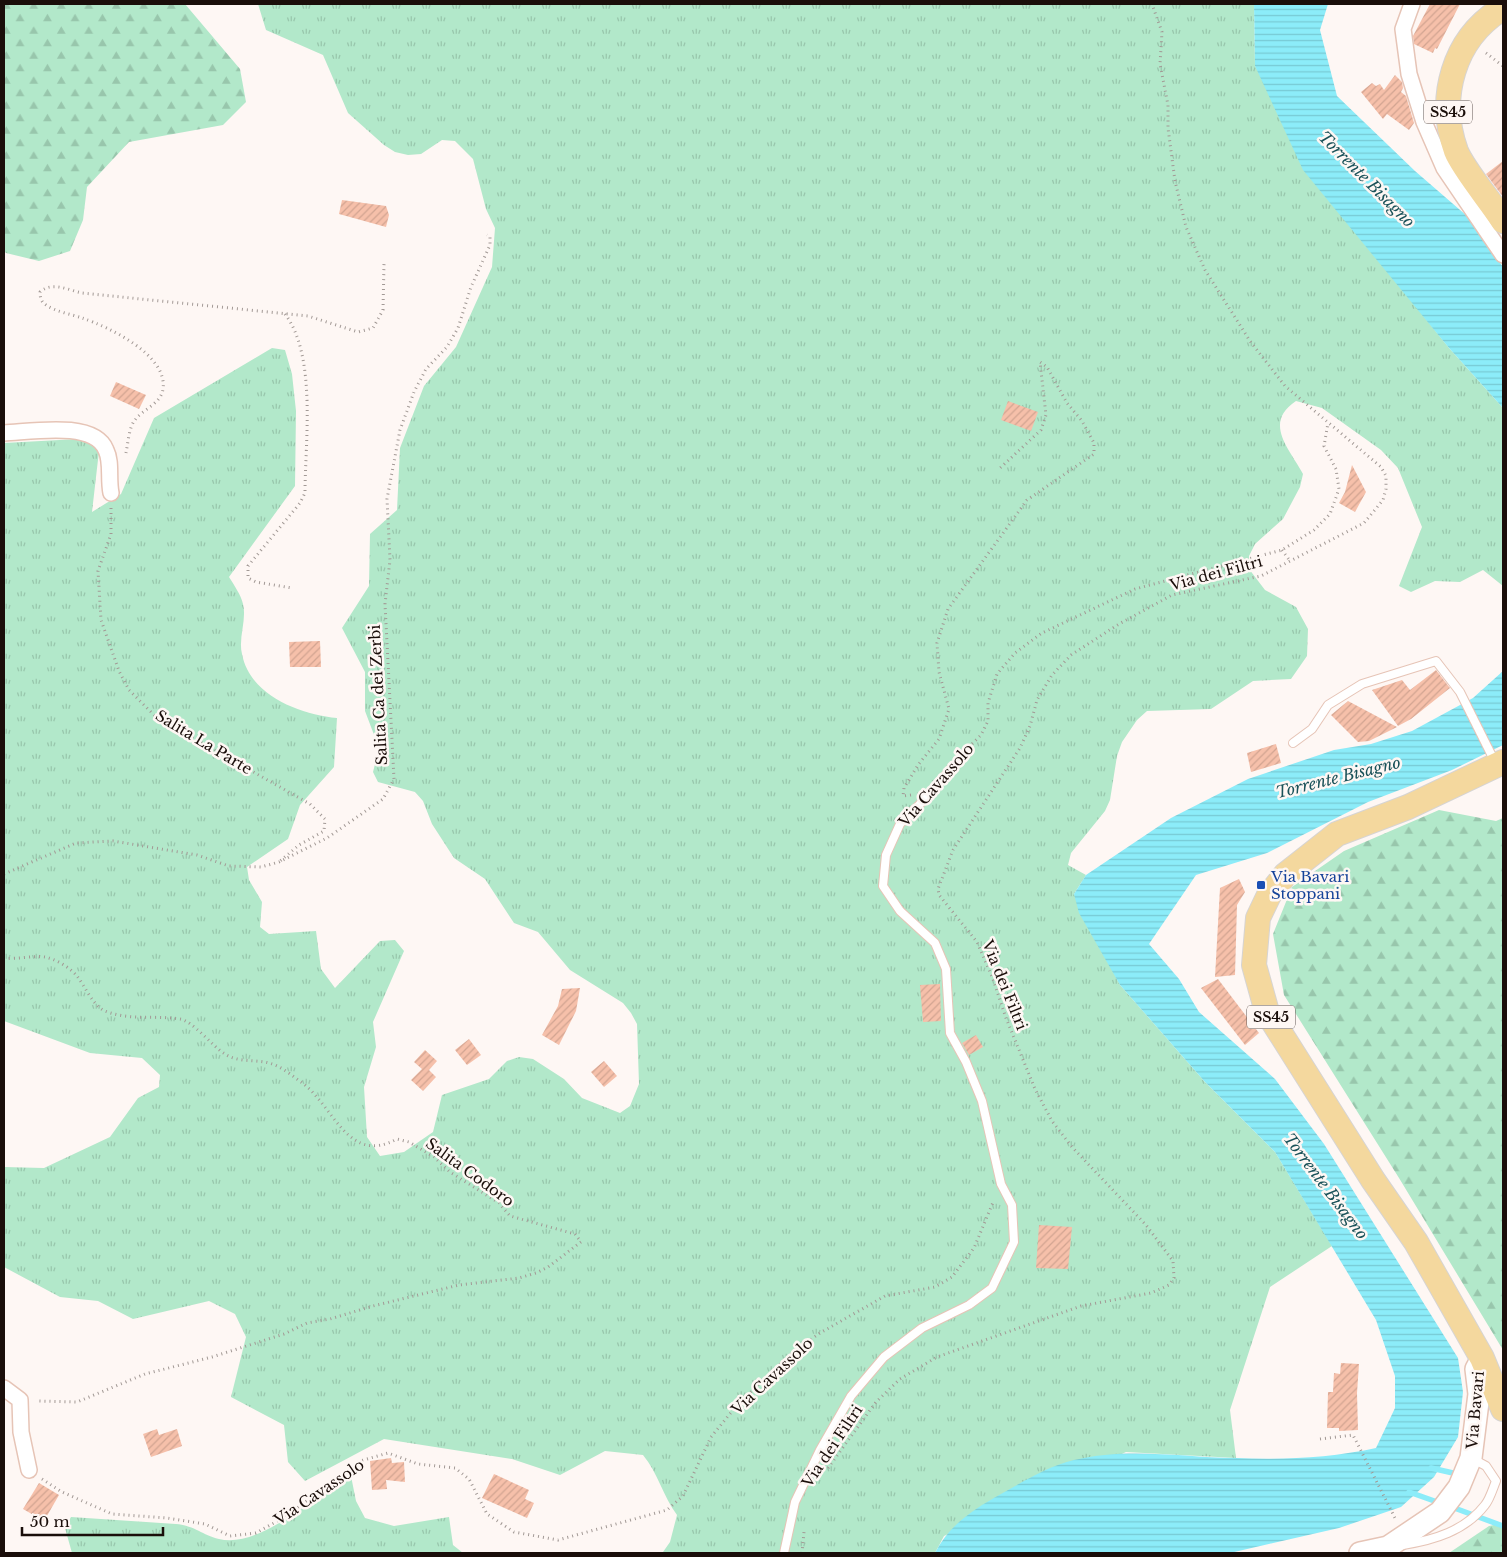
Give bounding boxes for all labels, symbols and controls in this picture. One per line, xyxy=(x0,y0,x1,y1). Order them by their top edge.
road number: SS45 xyxy=(1424,100,1472,124)
water label: Torrente Bisagno xyxy=(1315,127,1419,231)
street label: Via dei Filtri xyxy=(1167,551,1264,595)
street label: Salita Ca dei Zerbi xyxy=(365,624,391,766)
street label: Salita La Parte xyxy=(152,706,256,778)
street label: Via Cavassolo xyxy=(894,739,978,831)
water label: Torrente Bisagno xyxy=(1274,752,1402,802)
place label: Via Bavari Stoppani xyxy=(1270,867,1349,903)
marker: Via Bavari Stoppani xyxy=(1255,879,1267,891)
street label: Via dei Filtri xyxy=(978,936,1032,1033)
road number: SS45 xyxy=(1247,1006,1295,1028)
water label: Torrente Bisagno xyxy=(1280,1129,1372,1243)
street label: Salita Codoro xyxy=(422,1134,518,1211)
street label: Via Cavassolo xyxy=(727,1333,817,1419)
street label: Via Bavari xyxy=(1462,1370,1488,1451)
street label: Via dei Filtri xyxy=(797,1401,867,1492)
street label: Via Cavassolo xyxy=(269,1455,368,1530)
scale bar xyxy=(22,1504,164,1536)
text: 50 m xyxy=(30,1512,70,1531)

